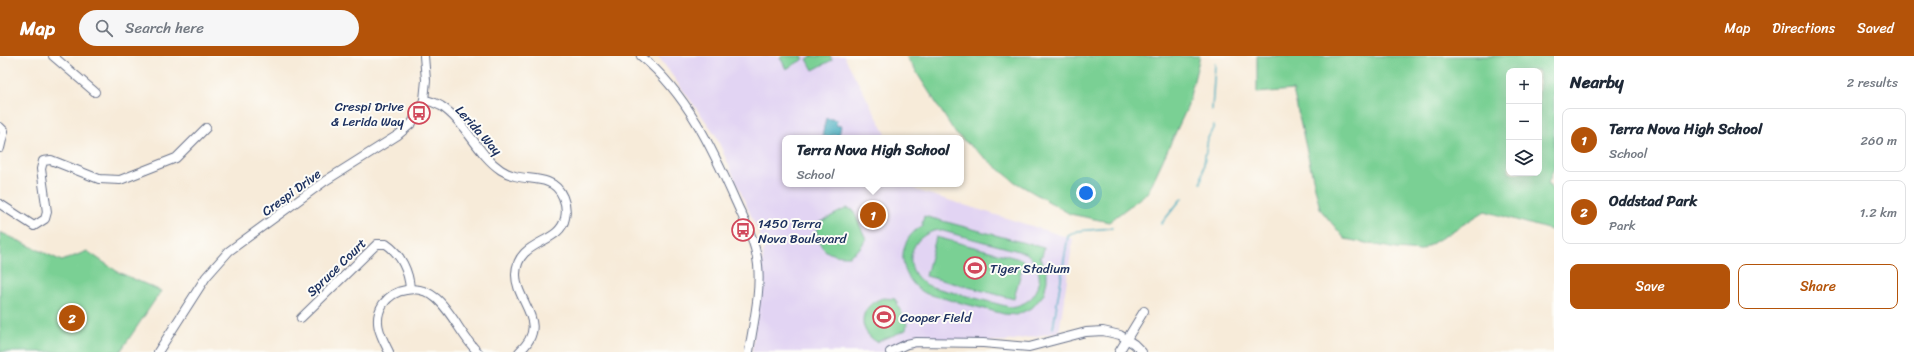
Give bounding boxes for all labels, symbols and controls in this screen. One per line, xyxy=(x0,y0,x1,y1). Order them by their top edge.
search box xyxy=(79,10,359,46)
text: Map xyxy=(20,12,55,45)
text: Search here xyxy=(125,15,204,41)
text: Map xyxy=(1724,16,1750,41)
text: Directions xyxy=(1772,16,1835,41)
text: Saved xyxy=(1857,16,1894,41)
icon: search xyxy=(93,17,115,39)
text: Nearby xyxy=(1570,67,1624,97)
map controls xyxy=(1506,68,1542,176)
button: + xyxy=(1506,68,1542,104)
text: 2 results xyxy=(1847,71,1898,94)
place label: Crespi Drive & Lerida Way xyxy=(331,95,404,133)
bus stop icon: Crespi Drive & Lerida Way xyxy=(406,100,432,126)
street label: Lerida Way xyxy=(449,100,508,161)
button: − xyxy=(1506,104,1542,140)
text: Terra Nova High School xyxy=(1609,116,1762,142)
text: 1 xyxy=(1581,129,1587,152)
text: 260 m xyxy=(1861,129,1897,152)
popup xyxy=(782,135,964,187)
text: Terra Nova High School xyxy=(796,137,950,163)
button: layers xyxy=(1506,140,1542,176)
text: School xyxy=(1609,142,1647,165)
street label: Crespi Drive xyxy=(256,163,326,222)
text: School xyxy=(796,163,835,186)
your location xyxy=(1076,183,1096,203)
text: Oddstad Park xyxy=(1609,188,1697,214)
pin: 1 xyxy=(860,200,886,230)
text: 2 xyxy=(1580,201,1588,224)
text: 1.2 km xyxy=(1860,201,1897,224)
place label: 1450 Terra Nova Boulevard xyxy=(758,212,848,250)
text: Park xyxy=(1609,214,1636,237)
bus stop icon: 1450 Terra Nova Boulevard xyxy=(730,217,756,243)
street label: Spruce Court xyxy=(301,232,372,302)
sports icon: Tiger Stadium xyxy=(962,255,988,281)
place label: Tiger Stadium xyxy=(990,257,1070,280)
button: Save xyxy=(1570,264,1730,309)
button: Share xyxy=(1738,264,1898,309)
pin: 2 xyxy=(59,303,85,333)
sports icon: Cooper Field xyxy=(871,304,897,330)
place label: Cooper Field xyxy=(900,306,972,329)

